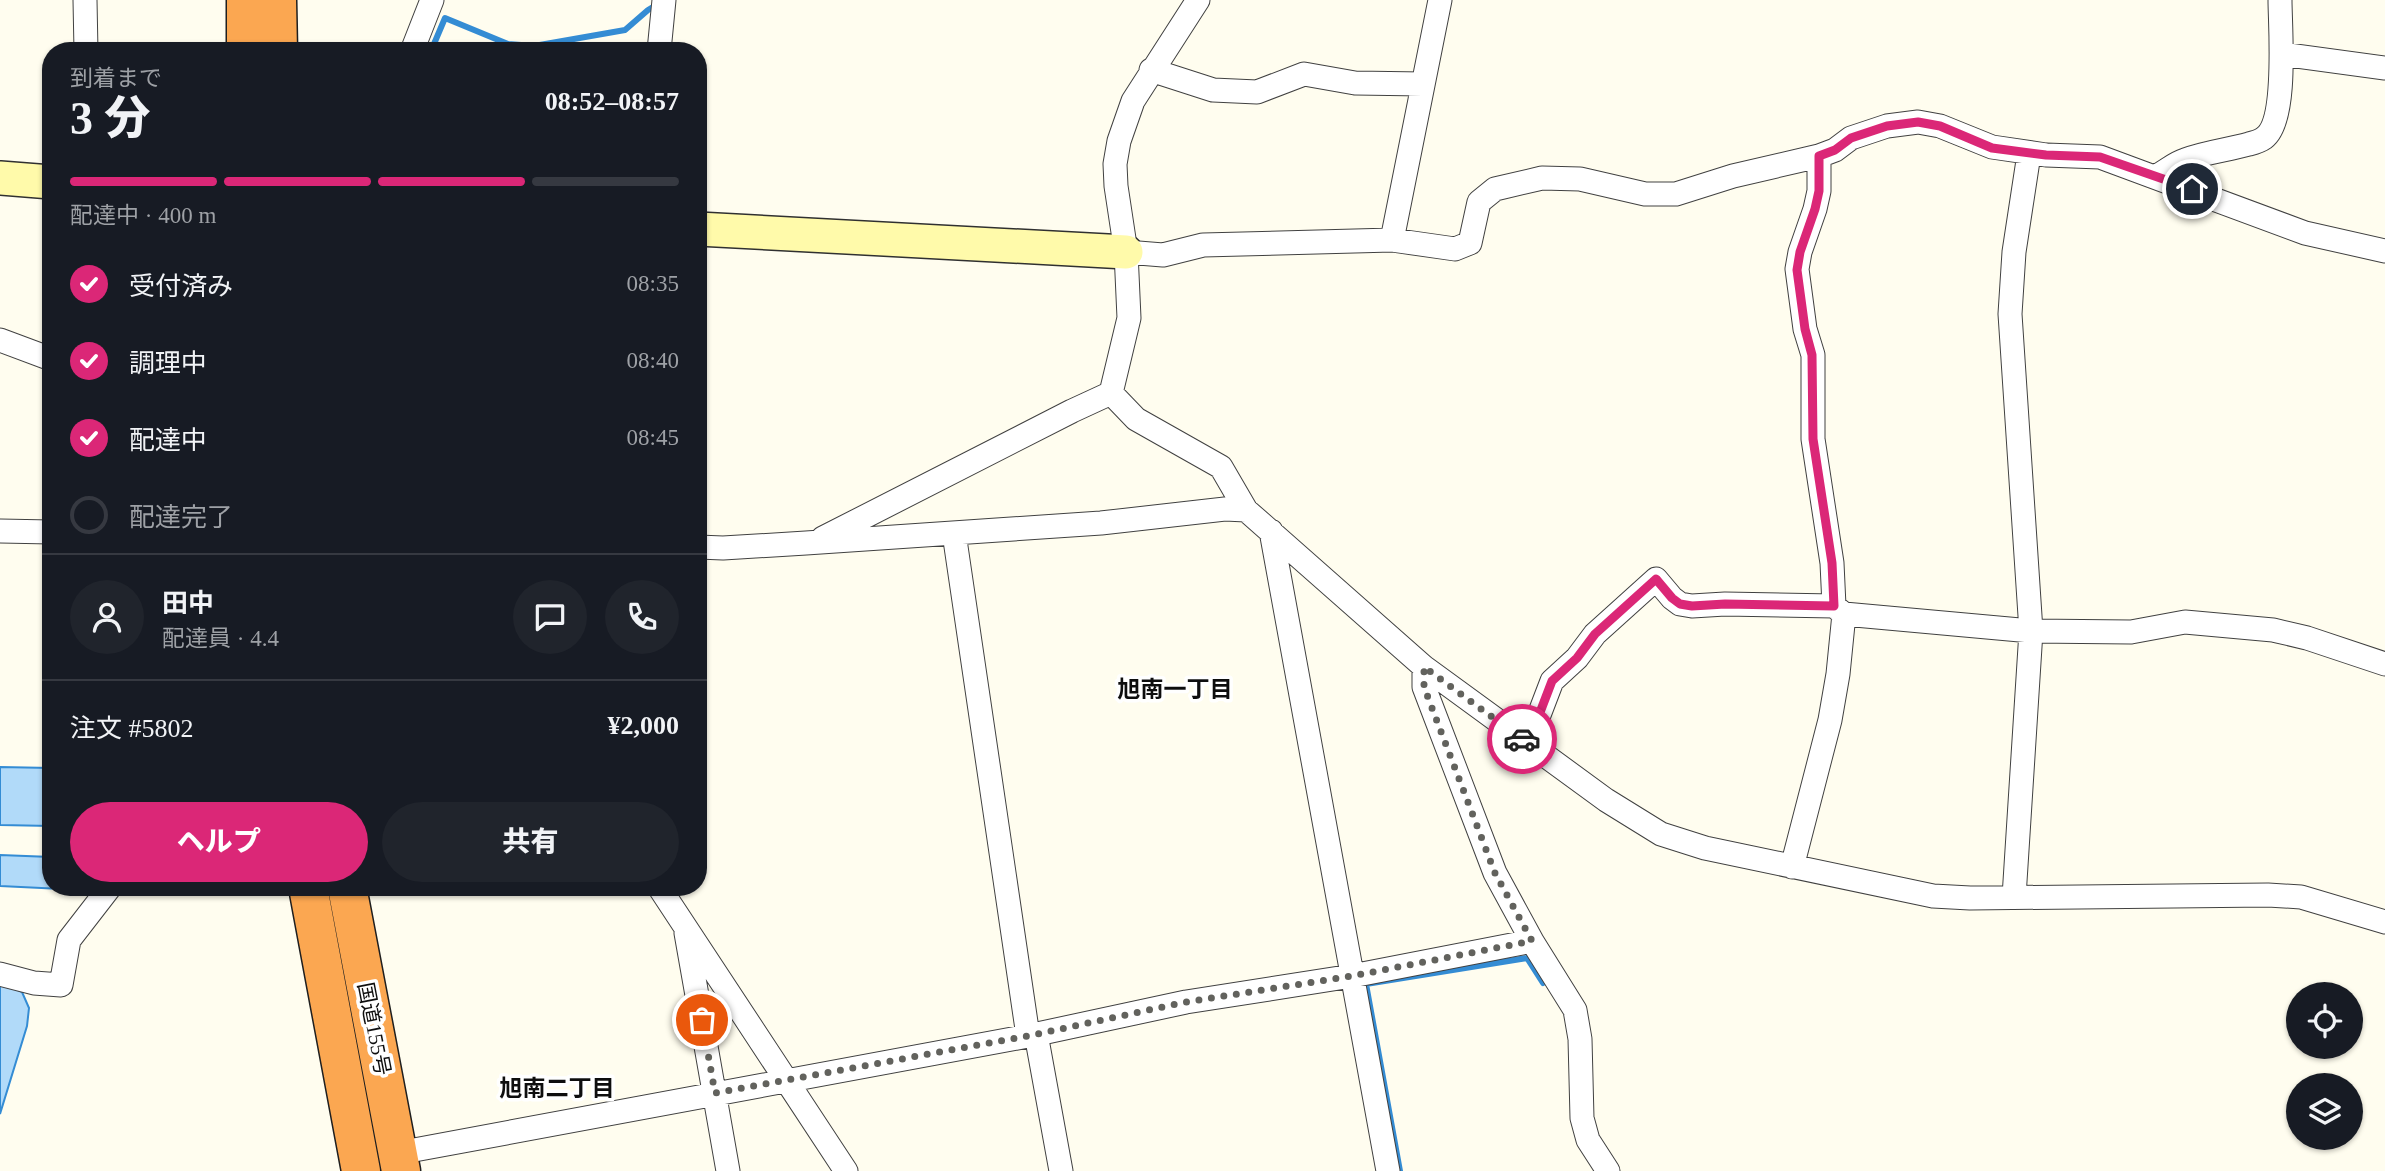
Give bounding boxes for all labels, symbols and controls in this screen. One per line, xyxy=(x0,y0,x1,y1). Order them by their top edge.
text: 到着まで xyxy=(70,66,162,91)
text: 08:52–08:57 xyxy=(545,87,679,116)
text: 3 分 xyxy=(70,93,151,144)
pin xyxy=(2162,159,2222,219)
icon: home xyxy=(2173,170,2211,208)
text: 配達中 · 400 m xyxy=(70,203,216,228)
icon: check xyxy=(70,265,108,303)
text: 08:35 xyxy=(627,271,679,296)
text: 受付済み xyxy=(129,272,233,301)
icon: check xyxy=(70,342,108,380)
text: 08:40 xyxy=(627,348,679,373)
text: 調理中 xyxy=(129,349,207,378)
icon: check xyxy=(70,419,108,457)
text: 08:45 xyxy=(627,425,679,450)
text: 配達中 xyxy=(129,426,207,455)
text: 配達完了 xyxy=(129,503,233,532)
button: person xyxy=(70,580,144,654)
button: chat xyxy=(513,580,587,654)
button: phone xyxy=(605,580,679,654)
text: 田中 xyxy=(162,589,214,618)
text: 配達員 · 4.4 xyxy=(162,626,279,651)
district label: 旭南一丁目 xyxy=(1118,677,1233,702)
courier xyxy=(1487,704,1557,774)
text: ¥2,000 xyxy=(608,711,679,740)
text: 注文 #5802 xyxy=(70,714,194,743)
icon: car xyxy=(1503,720,1541,758)
button: ヘルプ xyxy=(70,802,368,882)
button: 共有 xyxy=(382,802,679,882)
street label: 国道155号 xyxy=(353,980,395,1078)
map controls xyxy=(2286,982,2363,1150)
button: locate xyxy=(2286,982,2363,1059)
pin xyxy=(672,990,732,1050)
icon: bag xyxy=(683,1001,721,1039)
button: layers xyxy=(2286,1073,2363,1150)
district label: 旭南二丁目 xyxy=(500,1076,615,1101)

